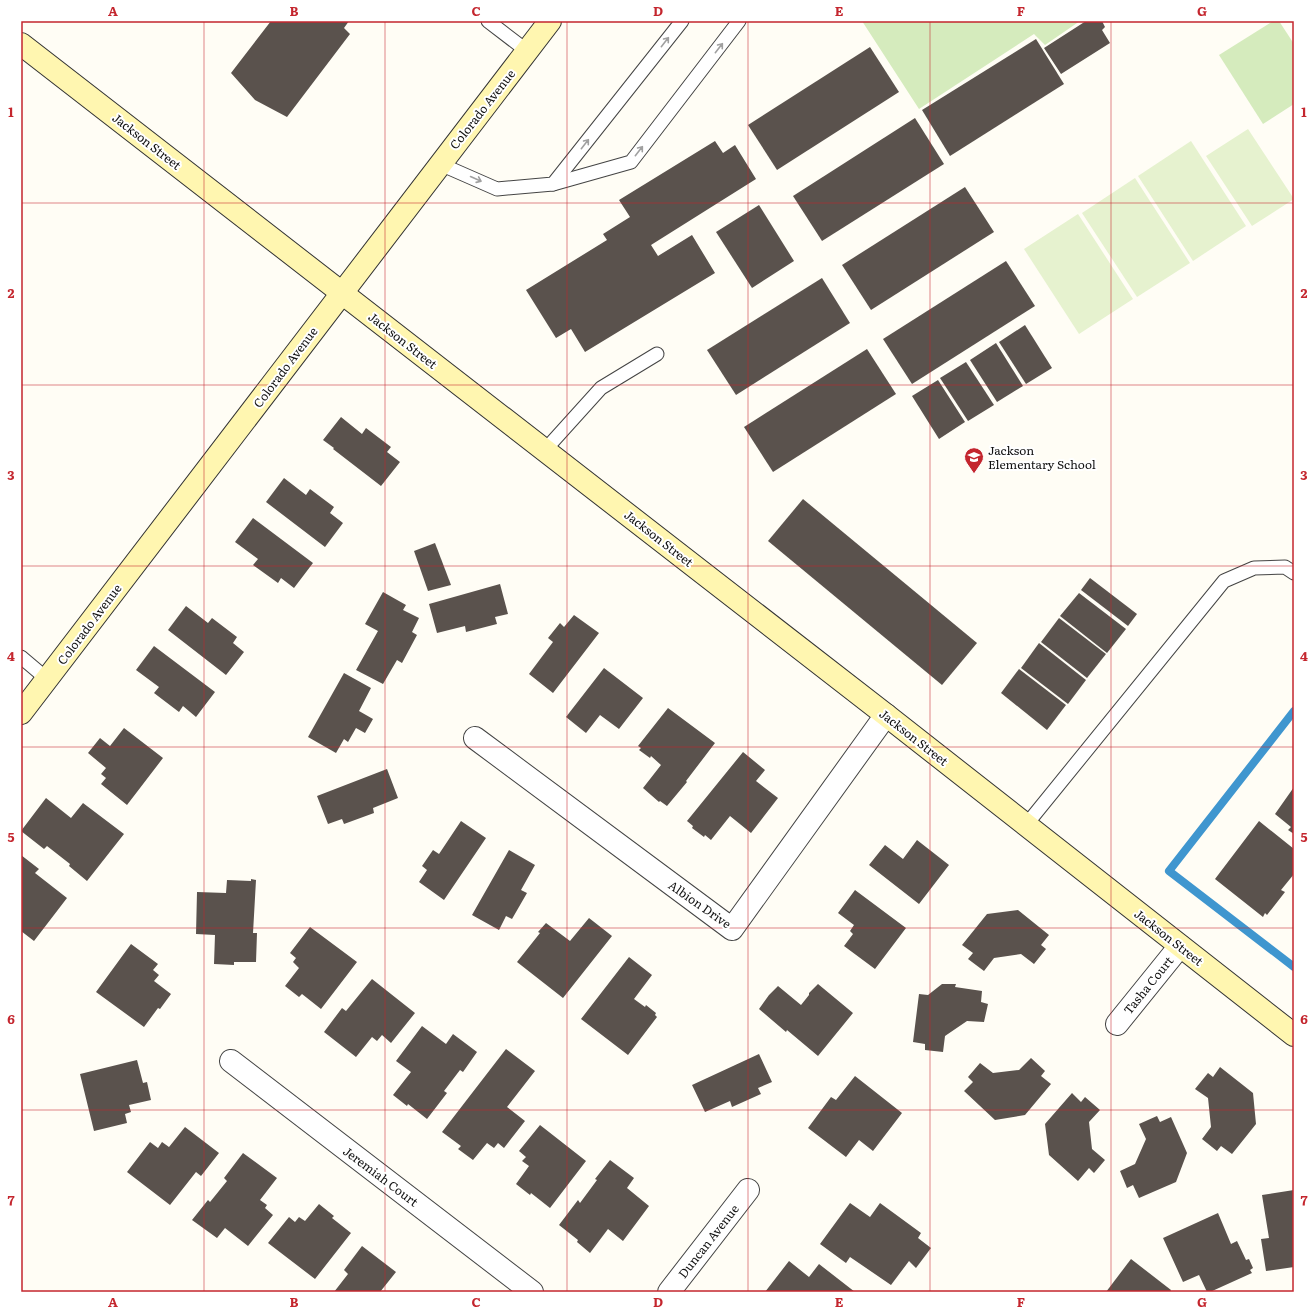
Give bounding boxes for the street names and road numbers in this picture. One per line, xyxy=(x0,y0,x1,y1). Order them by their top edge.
street label: Colorado Avenue xyxy=(445,65,519,153)
street label: Jackson Street xyxy=(109,108,185,174)
street label: Jackson Street xyxy=(365,307,441,373)
street label: Colorado Avenue xyxy=(249,323,321,411)
street label: Jackson Street xyxy=(621,505,697,571)
street label: Colorado Avenue xyxy=(53,580,125,668)
street label: Jackson Street xyxy=(876,704,952,770)
street label: Albion Drive xyxy=(665,876,735,932)
street label: Jackson Street xyxy=(1131,904,1207,970)
street label: Tasha Court xyxy=(1119,952,1177,1018)
street label: Jeremiah Court xyxy=(340,1142,422,1210)
street label: Duncan Avenue xyxy=(673,1200,743,1282)

